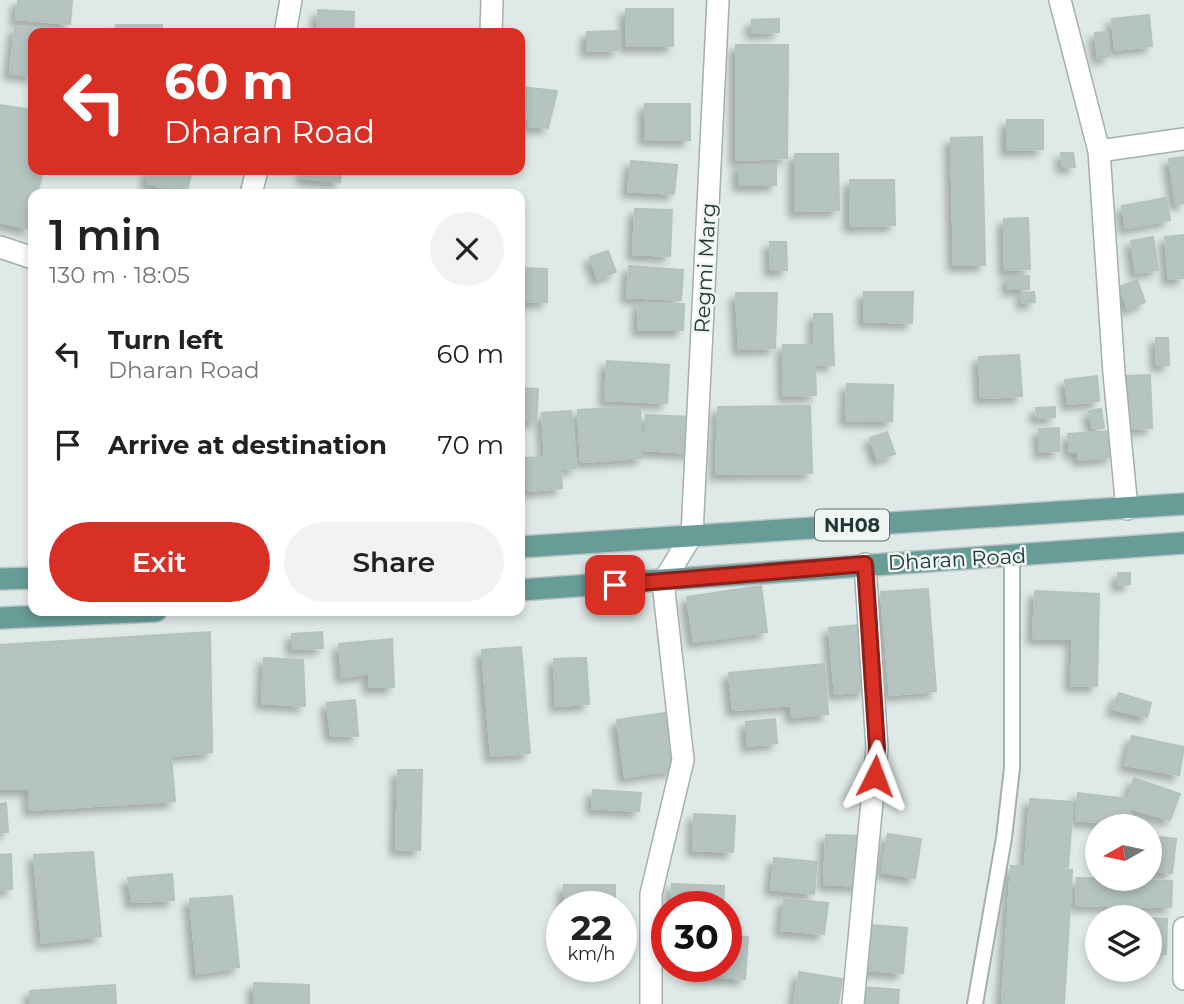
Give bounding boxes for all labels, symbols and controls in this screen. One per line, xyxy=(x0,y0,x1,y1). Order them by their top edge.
text: 60 m xyxy=(164,52,294,111)
icon: left xyxy=(49,56,140,147)
text: Dharan Road xyxy=(164,112,375,151)
street label: Regmi Marg xyxy=(689,202,721,334)
text: 1 min xyxy=(49,209,162,261)
button: close xyxy=(430,212,504,286)
text: 130 m · 18:05 xyxy=(49,261,190,289)
text: Turn left xyxy=(108,324,224,356)
icon: left xyxy=(49,335,87,373)
text: 60 m xyxy=(437,338,504,370)
text: Dharan Road xyxy=(108,356,260,384)
icon: arrive xyxy=(49,426,87,464)
text: Arrive at destination xyxy=(108,429,387,461)
text: 70 m xyxy=(438,429,504,461)
road number: NH08 xyxy=(815,510,889,540)
button: Exit xyxy=(49,522,270,602)
button: Share xyxy=(284,522,504,602)
street label: Dharan Road xyxy=(887,543,1027,575)
pin xyxy=(585,555,645,615)
icon: arrive xyxy=(596,566,634,604)
position arrow xyxy=(838,739,912,813)
north arrow xyxy=(1085,814,1162,891)
map controls xyxy=(1085,814,1162,982)
speed limit sign: 30 xyxy=(651,891,742,982)
button: layers xyxy=(1085,905,1162,982)
text: 22 xyxy=(571,906,612,949)
text: km/h xyxy=(567,943,616,965)

